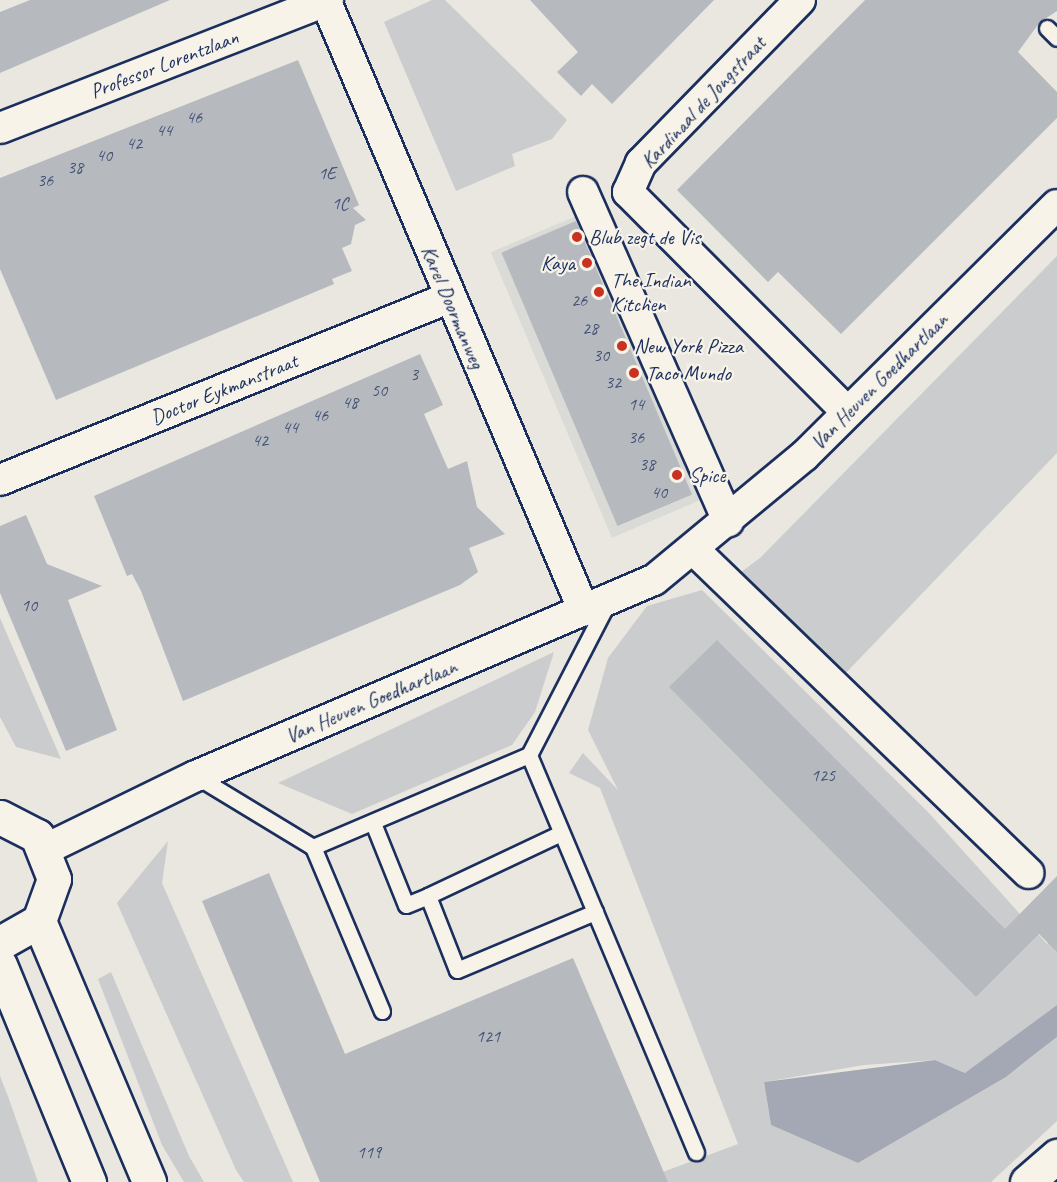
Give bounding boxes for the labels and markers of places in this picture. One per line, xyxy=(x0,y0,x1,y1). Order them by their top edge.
place label: Blub zegt de Vis xyxy=(589,224,700,250)
marker: Blub zegt de Vis xyxy=(570,230,584,244)
place label: Kaya xyxy=(541,250,575,276)
marker: Kaya xyxy=(580,256,594,270)
place label: The Indian Kitchen xyxy=(611,267,690,317)
marker: The Indian Kitchen xyxy=(592,285,606,299)
place label: New York Pizza xyxy=(634,333,742,359)
marker: New York Pizza xyxy=(615,339,629,353)
place label: Taco Mundo xyxy=(646,360,731,386)
marker: Taco Mundo xyxy=(627,366,641,380)
place label: Spice xyxy=(689,462,725,488)
marker: Spice xyxy=(670,468,684,482)

